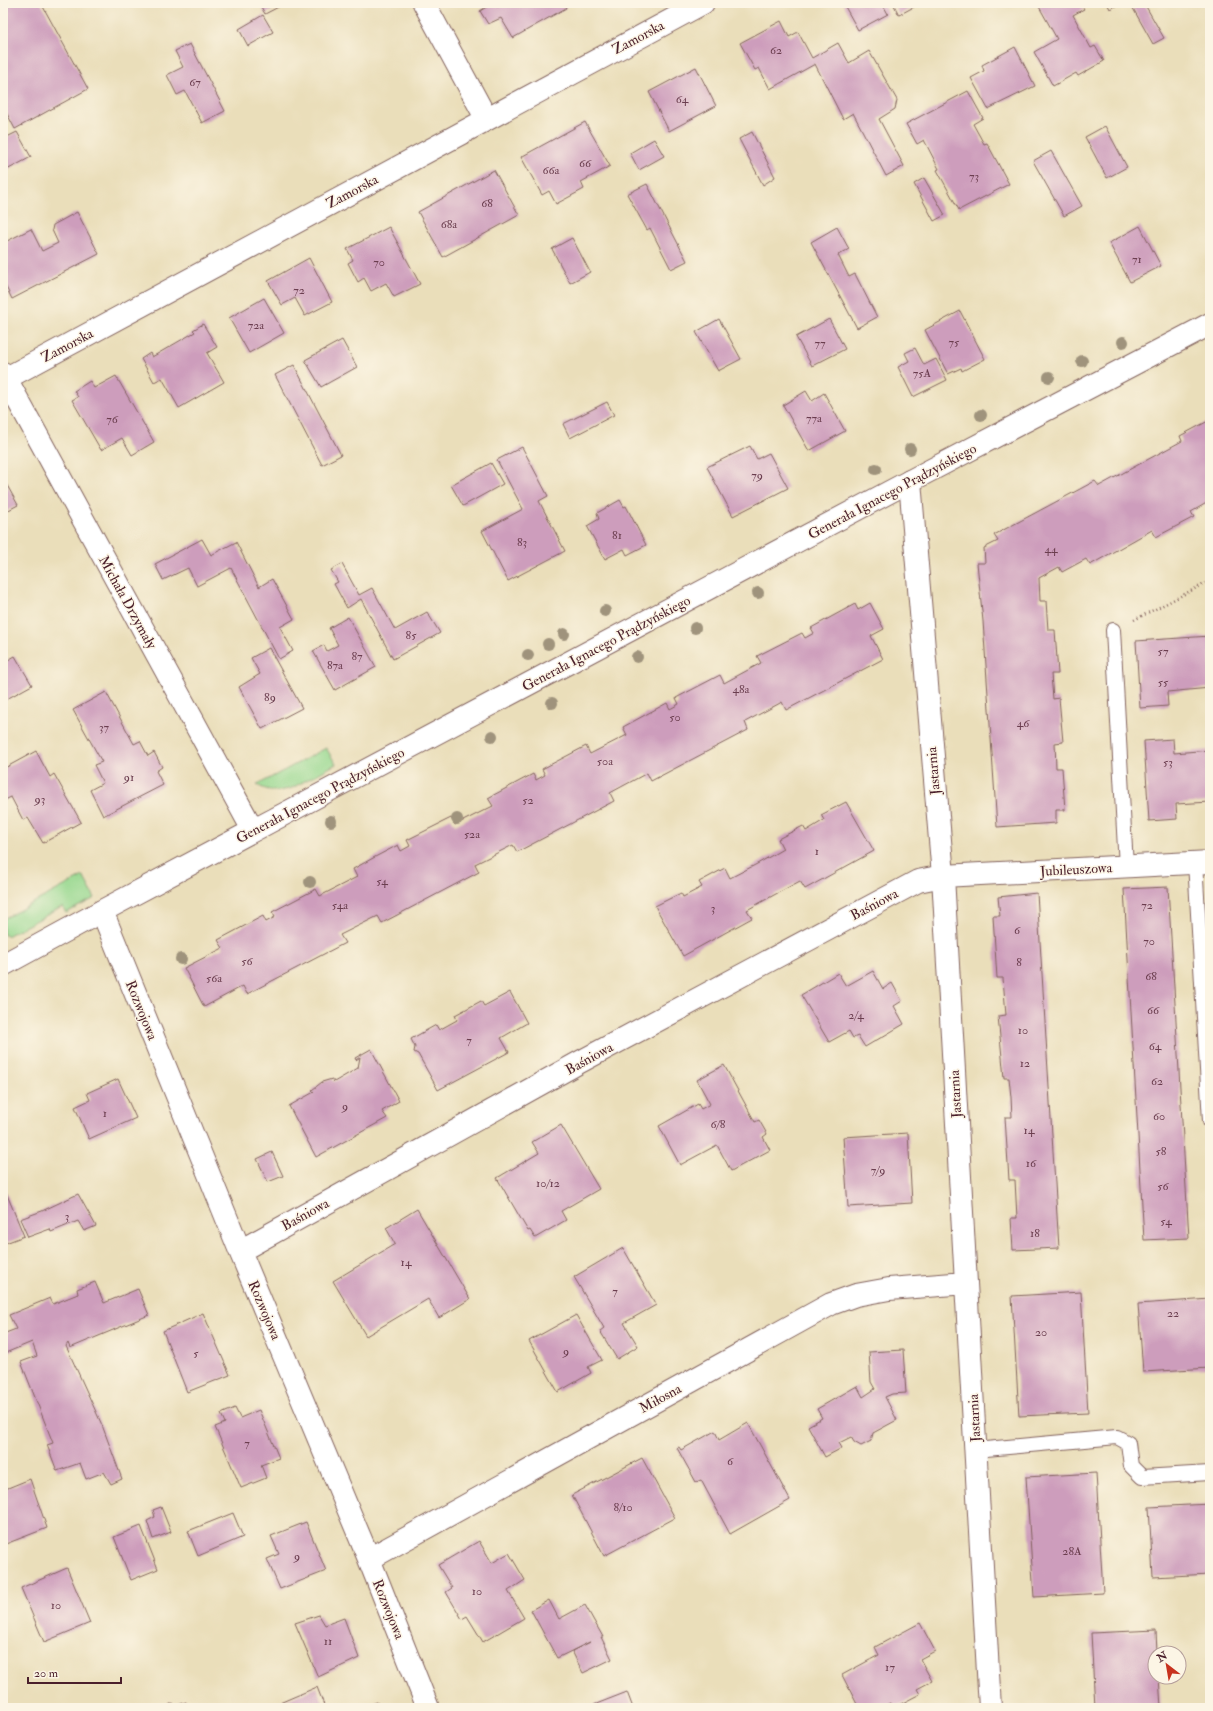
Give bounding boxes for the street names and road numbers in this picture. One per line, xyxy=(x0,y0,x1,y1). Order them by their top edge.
street label: Zamorska xyxy=(609,17,667,58)
street label: Zamorska xyxy=(323,171,381,212)
street label: Zamorska xyxy=(38,325,96,366)
street label: Generała Ignacego Prądzyńskiego xyxy=(805,440,980,544)
street label: Michała Drzymały xyxy=(94,553,161,653)
street label: Generała Ignacego Prądzyńskiego xyxy=(519,592,694,696)
street label: Generała Ignacego Prądzyńskiego xyxy=(233,744,408,848)
street label: Jastarnia xyxy=(923,746,944,797)
street label: Jubileuszowa xyxy=(1038,859,1113,880)
street label: Baśniowa xyxy=(847,885,901,924)
street label: Rozwojowa xyxy=(122,978,161,1043)
street label: Baśniowa xyxy=(563,1038,616,1078)
street label: Jastarnia xyxy=(946,1069,965,1119)
street label: Baśniowa xyxy=(279,1194,332,1234)
street label: Rozwojowa xyxy=(244,1278,285,1343)
street label: Miłosna xyxy=(636,1380,684,1417)
street label: Jastarnia xyxy=(965,1393,984,1443)
street label: Rozwojowa xyxy=(369,1577,408,1642)

